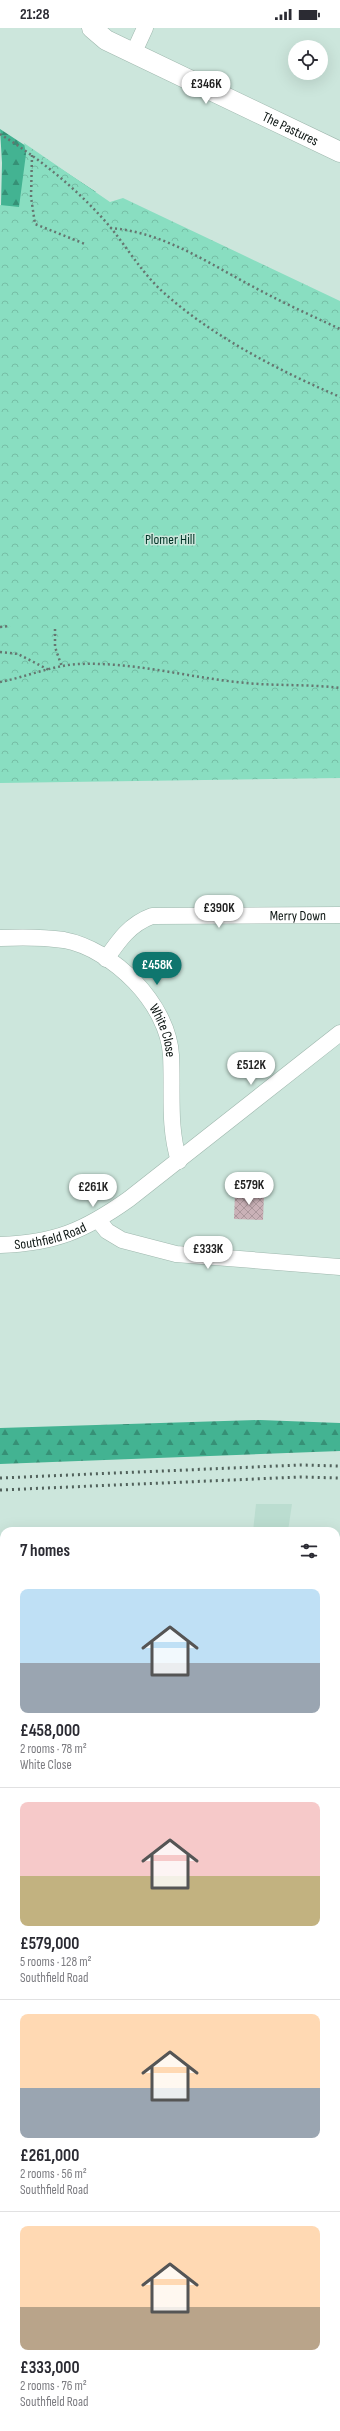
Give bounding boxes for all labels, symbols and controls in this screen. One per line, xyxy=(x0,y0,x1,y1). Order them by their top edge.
text: 21:28 xyxy=(20,5,49,24)
map controls xyxy=(288,40,328,80)
button: locate xyxy=(288,40,328,80)
pin: £346K xyxy=(178,71,234,105)
text: £346K xyxy=(190,76,222,92)
street label: The Pastures xyxy=(260,108,321,149)
park label: Plomer Hill xyxy=(145,531,195,548)
pin: £390K xyxy=(191,895,247,929)
text: £390K xyxy=(203,900,235,916)
street label: Merry Down xyxy=(270,907,326,924)
pin: £458K xyxy=(129,952,185,986)
text: £458K xyxy=(142,957,172,973)
street label: White Close xyxy=(146,1001,180,1058)
pin: £512K xyxy=(223,1052,279,1086)
text: £512K xyxy=(236,1057,266,1073)
pin: £579K xyxy=(221,1172,277,1206)
pin: £261K xyxy=(65,1174,121,1208)
text: £579K xyxy=(234,1177,264,1193)
text: £261K xyxy=(78,1179,108,1195)
street label: Southfield Road xyxy=(13,1218,89,1253)
pin: £333K xyxy=(180,1236,236,1270)
text: £333K xyxy=(193,1241,223,1257)
icon: filters xyxy=(298,1540,320,1562)
text: 7 homes xyxy=(20,1541,70,1561)
icon: home xyxy=(134,1615,206,1687)
text: £458,000 xyxy=(20,1721,80,1741)
text: 2 rooms · 78 m² xyxy=(20,1741,87,1757)
text: White Close xyxy=(20,1757,72,1773)
icon: home xyxy=(134,1828,206,1900)
text: £579,000 xyxy=(20,1934,79,1954)
text: 5 rooms · 128 m² xyxy=(20,1954,92,1970)
text: Southfield Road xyxy=(20,1970,88,1986)
icon: home xyxy=(134,2040,206,2112)
text: £261,000 xyxy=(20,2146,79,2166)
text: 2 rooms · 56 m² xyxy=(20,2166,87,2182)
text: Southfield Road xyxy=(20,2182,88,2198)
icon: home xyxy=(134,2252,206,2324)
text: £333,000 xyxy=(20,2358,80,2378)
text: 2 rooms · 76 m² xyxy=(20,2378,87,2394)
text: Southfield Road xyxy=(20,2394,88,2410)

